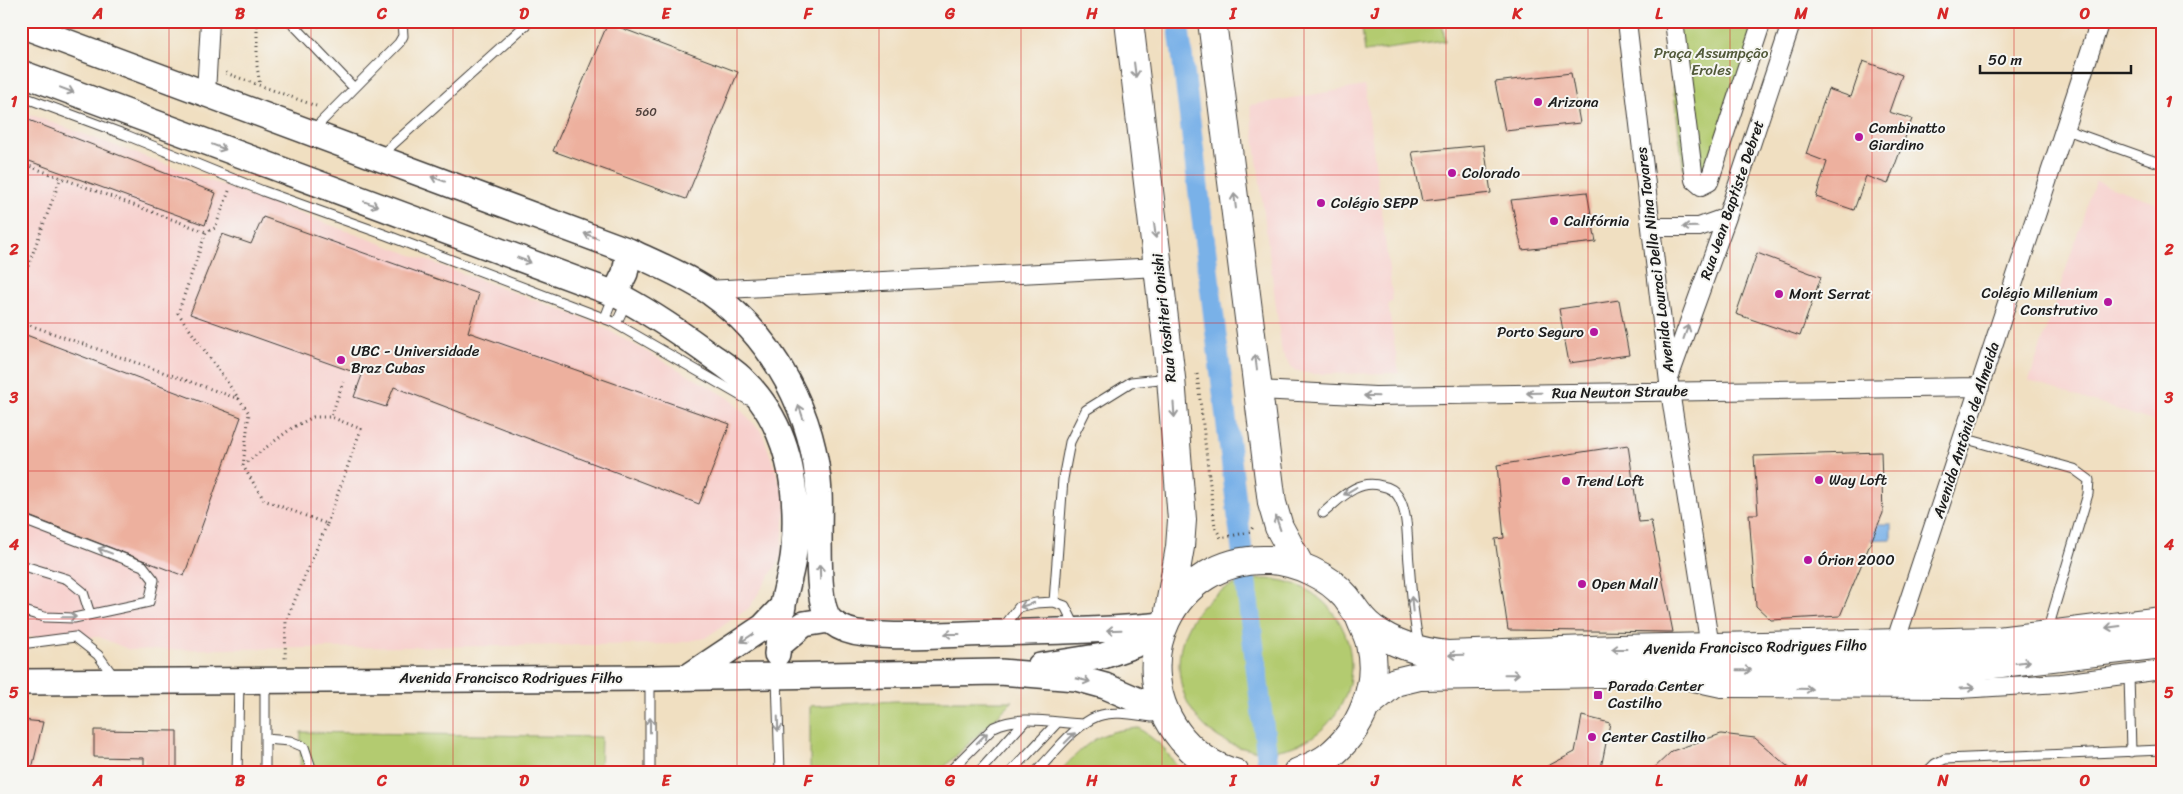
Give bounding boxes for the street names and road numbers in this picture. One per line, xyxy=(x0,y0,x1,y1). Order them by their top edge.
street label: Rua Jean Baptiste Debret xyxy=(1692,116,1772,283)
street label: Avenida Louraci Della Nina Tavares xyxy=(1628,145,1682,376)
street label: Rua Yoshiteri Onishi xyxy=(1144,251,1184,384)
street label: Avenida Antônio de Almeida xyxy=(1925,338,2007,522)
street label: Rua Newton Straube xyxy=(1552,378,1689,406)
street label: Avenida Francisco Rodrigues Filho xyxy=(1642,632,1868,662)
street label: Avenida Francisco Rodrigues Filho xyxy=(398,665,623,691)

